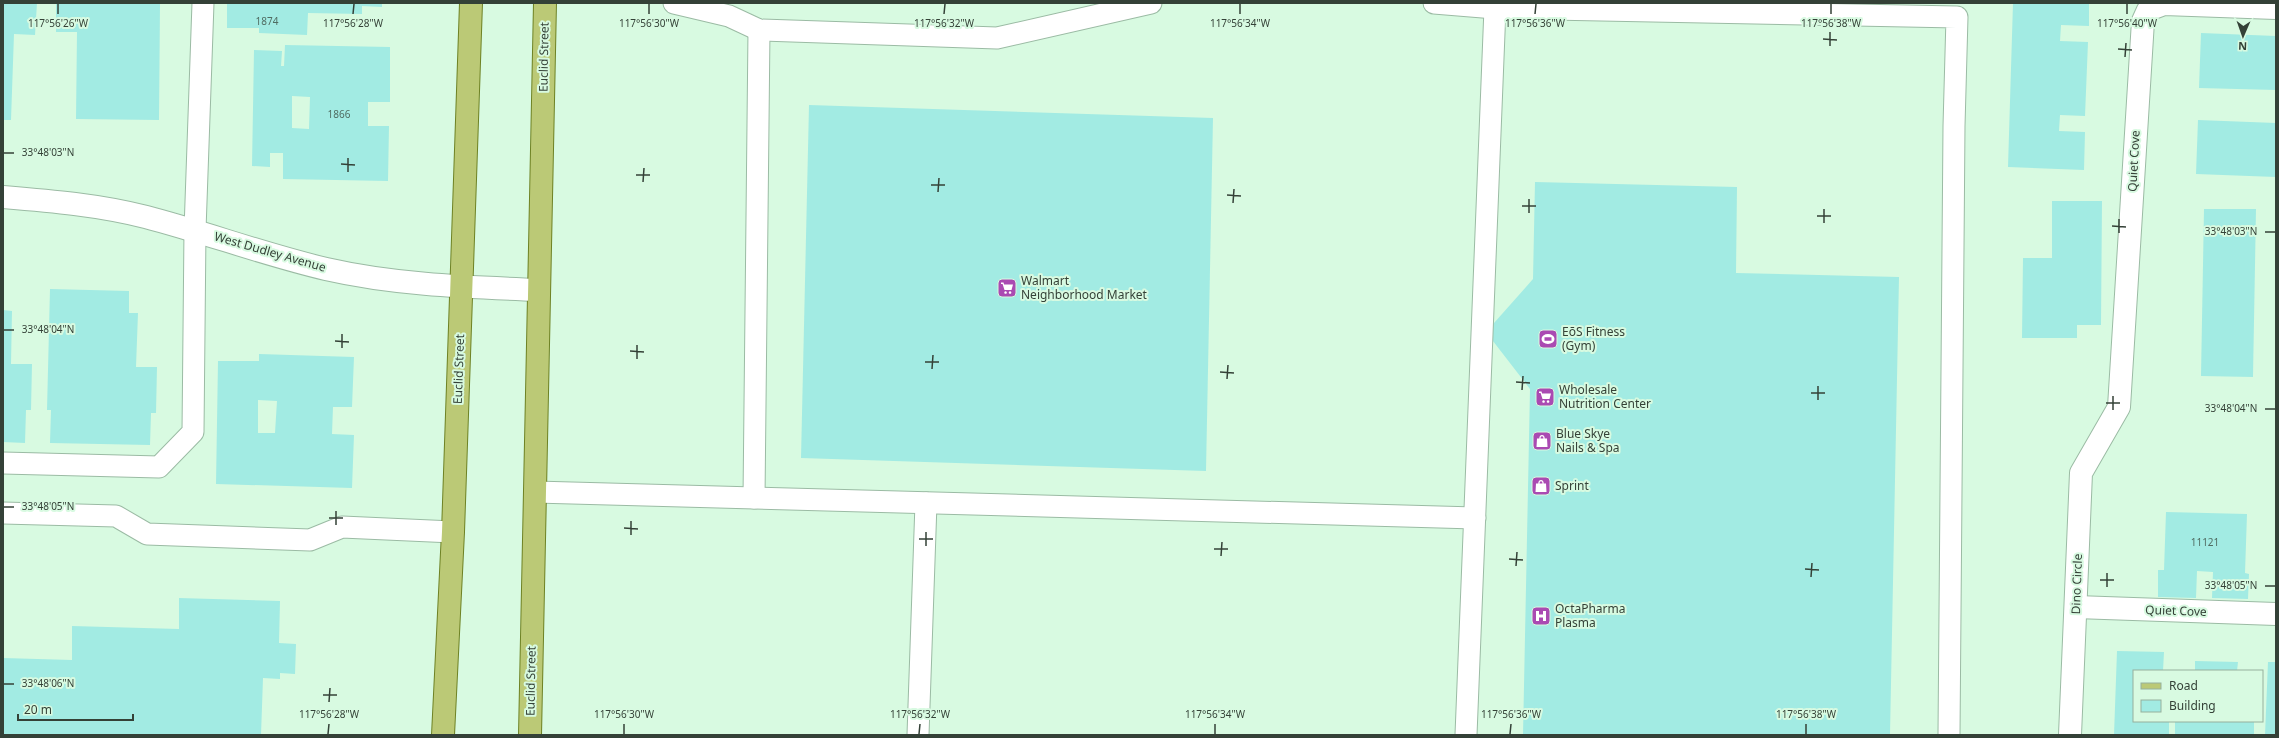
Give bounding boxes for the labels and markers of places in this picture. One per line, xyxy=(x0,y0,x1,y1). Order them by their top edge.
place label: Walmart Neighborhood Market xyxy=(1021,272,1148,303)
supermarket icon: Walmart Neighborhood Market xyxy=(996,277,1018,299)
place label: EōS Fitness (Gym) xyxy=(1562,323,1625,354)
sports icon: EōS Fitness (Gym) xyxy=(1537,328,1559,350)
place label: Wholesale Nutrition Center xyxy=(1559,381,1651,412)
supermarket icon: Wholesale Nutrition Center xyxy=(1534,386,1556,408)
place label: Blue Skye Nails & Spa xyxy=(1556,425,1620,456)
shop icon: Blue Skye Nails & Spa xyxy=(1531,430,1553,452)
shop icon: Sprint xyxy=(1530,475,1552,497)
place label: Sprint xyxy=(1555,477,1589,494)
place label: OctaPharma Plasma xyxy=(1555,600,1626,631)
hospital icon: OctaPharma Plasma xyxy=(1530,605,1552,627)

